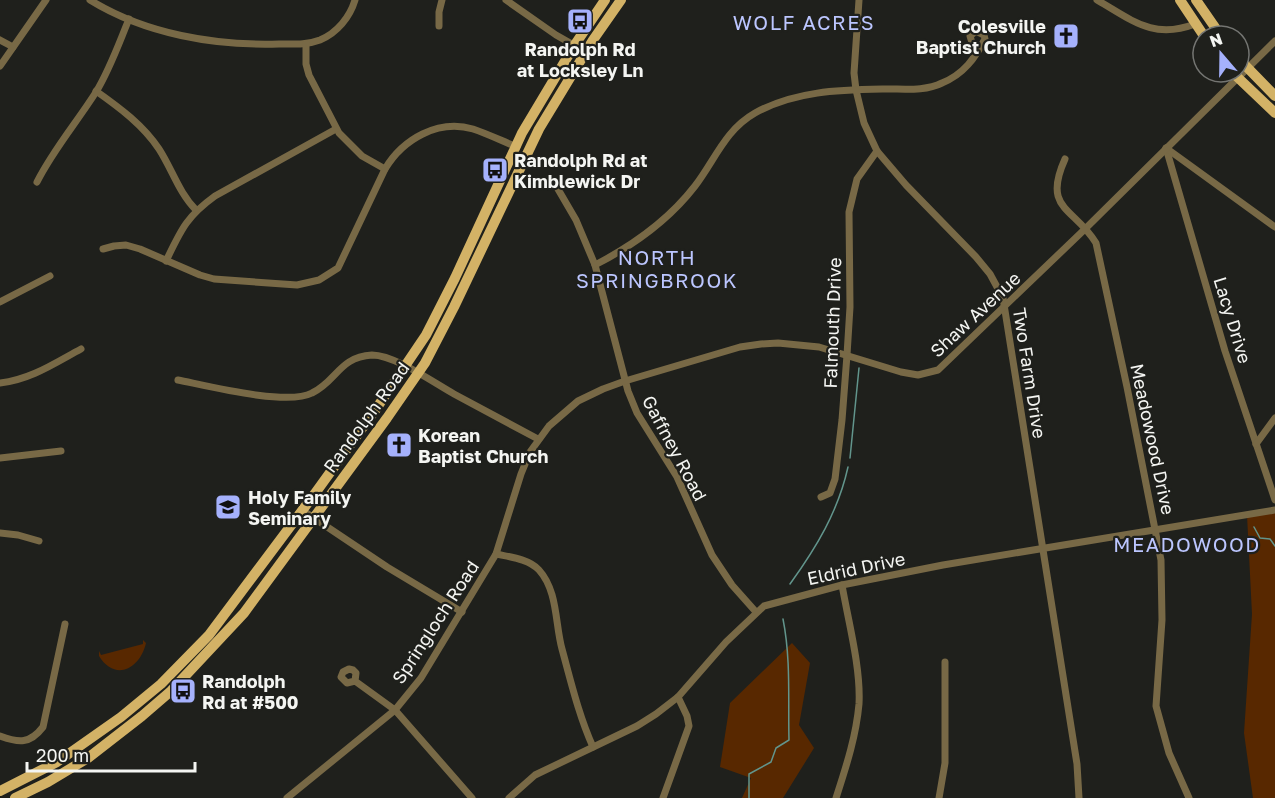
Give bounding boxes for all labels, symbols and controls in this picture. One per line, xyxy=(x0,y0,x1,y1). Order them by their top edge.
bus stop icon: Randolph Rd at Locksley Ln xyxy=(565,6,595,36)
district label: WOLF ACRES xyxy=(733,10,875,34)
place label: Colesville Baptist Church xyxy=(916,15,1046,58)
church icon: Colesville Baptist Church xyxy=(1051,21,1081,51)
north arrow xyxy=(1191,24,1251,84)
text: N xyxy=(1207,28,1225,51)
place label: Randolph Rd at Locksley Ln xyxy=(517,38,643,81)
place label: Randolph Rd at Kimblewick Dr xyxy=(514,149,647,192)
bus stop icon: Randolph Rd at Kimblewick Dr xyxy=(480,155,510,185)
district label: NORTH SPRINGBROOK xyxy=(576,245,738,292)
street label: Falmouth Drive xyxy=(819,257,845,389)
street label: Shaw Avenue xyxy=(925,267,1025,361)
street label: Lacy Drive xyxy=(1209,274,1257,366)
street label: Two Farm Drive xyxy=(1009,306,1051,440)
street label: Randolph Road xyxy=(318,357,414,477)
street label: Meadowood Drive xyxy=(1126,361,1180,517)
street label: Gaffney Road xyxy=(638,392,712,504)
place label: Korean Baptist Church xyxy=(418,424,548,467)
church icon: Korean Baptist Church xyxy=(384,430,414,460)
place label: Holy Family Seminary xyxy=(248,486,352,529)
school or university icon: Holy Family Seminary xyxy=(213,492,243,522)
district label: MEADOWOOD xyxy=(1113,532,1261,556)
street label: Eldrid Drive xyxy=(805,547,907,589)
street label: Springloch Road xyxy=(387,556,483,688)
place label: Randolph Rd at #500 xyxy=(202,670,299,713)
bus stop icon: Randolph Rd at #500 xyxy=(168,676,198,706)
scale bar xyxy=(27,735,195,773)
text: 200 m xyxy=(36,744,89,766)

